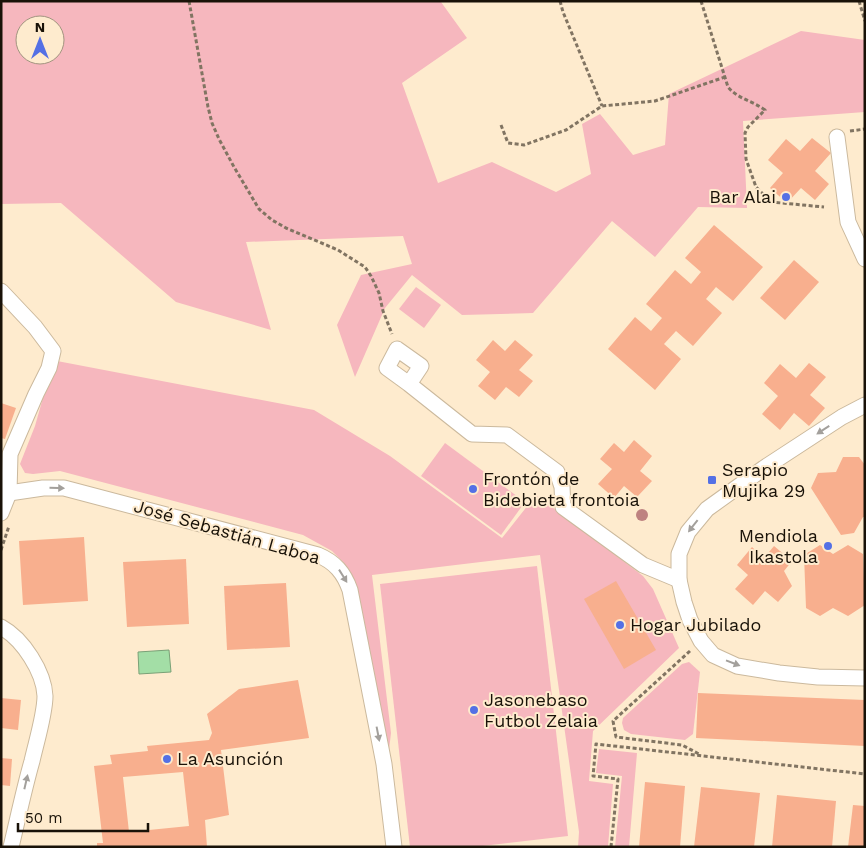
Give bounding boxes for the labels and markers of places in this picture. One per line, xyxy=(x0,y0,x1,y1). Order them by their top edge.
place label: Bar Alai xyxy=(709,186,776,207)
marker: Bar Alai xyxy=(780,191,792,203)
place label: Serapio Mujika 29 xyxy=(722,459,805,501)
place label: Frontón de Bidebieta frontoia xyxy=(483,468,640,510)
marker: Serapio Mujika 29 xyxy=(706,474,718,486)
marker: Frontón de Bidebieta frontoia xyxy=(467,483,479,495)
place label: Mendiola Ikastola xyxy=(739,525,818,567)
marker: Mendiola Ikastola xyxy=(822,540,834,552)
place label: Hogar Jubilado xyxy=(630,614,761,635)
marker: Hogar Jubilado xyxy=(614,619,626,631)
place label: Jasonebaso Futbol Zelaia xyxy=(484,689,598,731)
marker: Jasonebaso Futbol Zelaia xyxy=(468,704,480,716)
place label: La Asunción xyxy=(177,748,283,769)
marker: La Asunción xyxy=(161,753,173,765)

